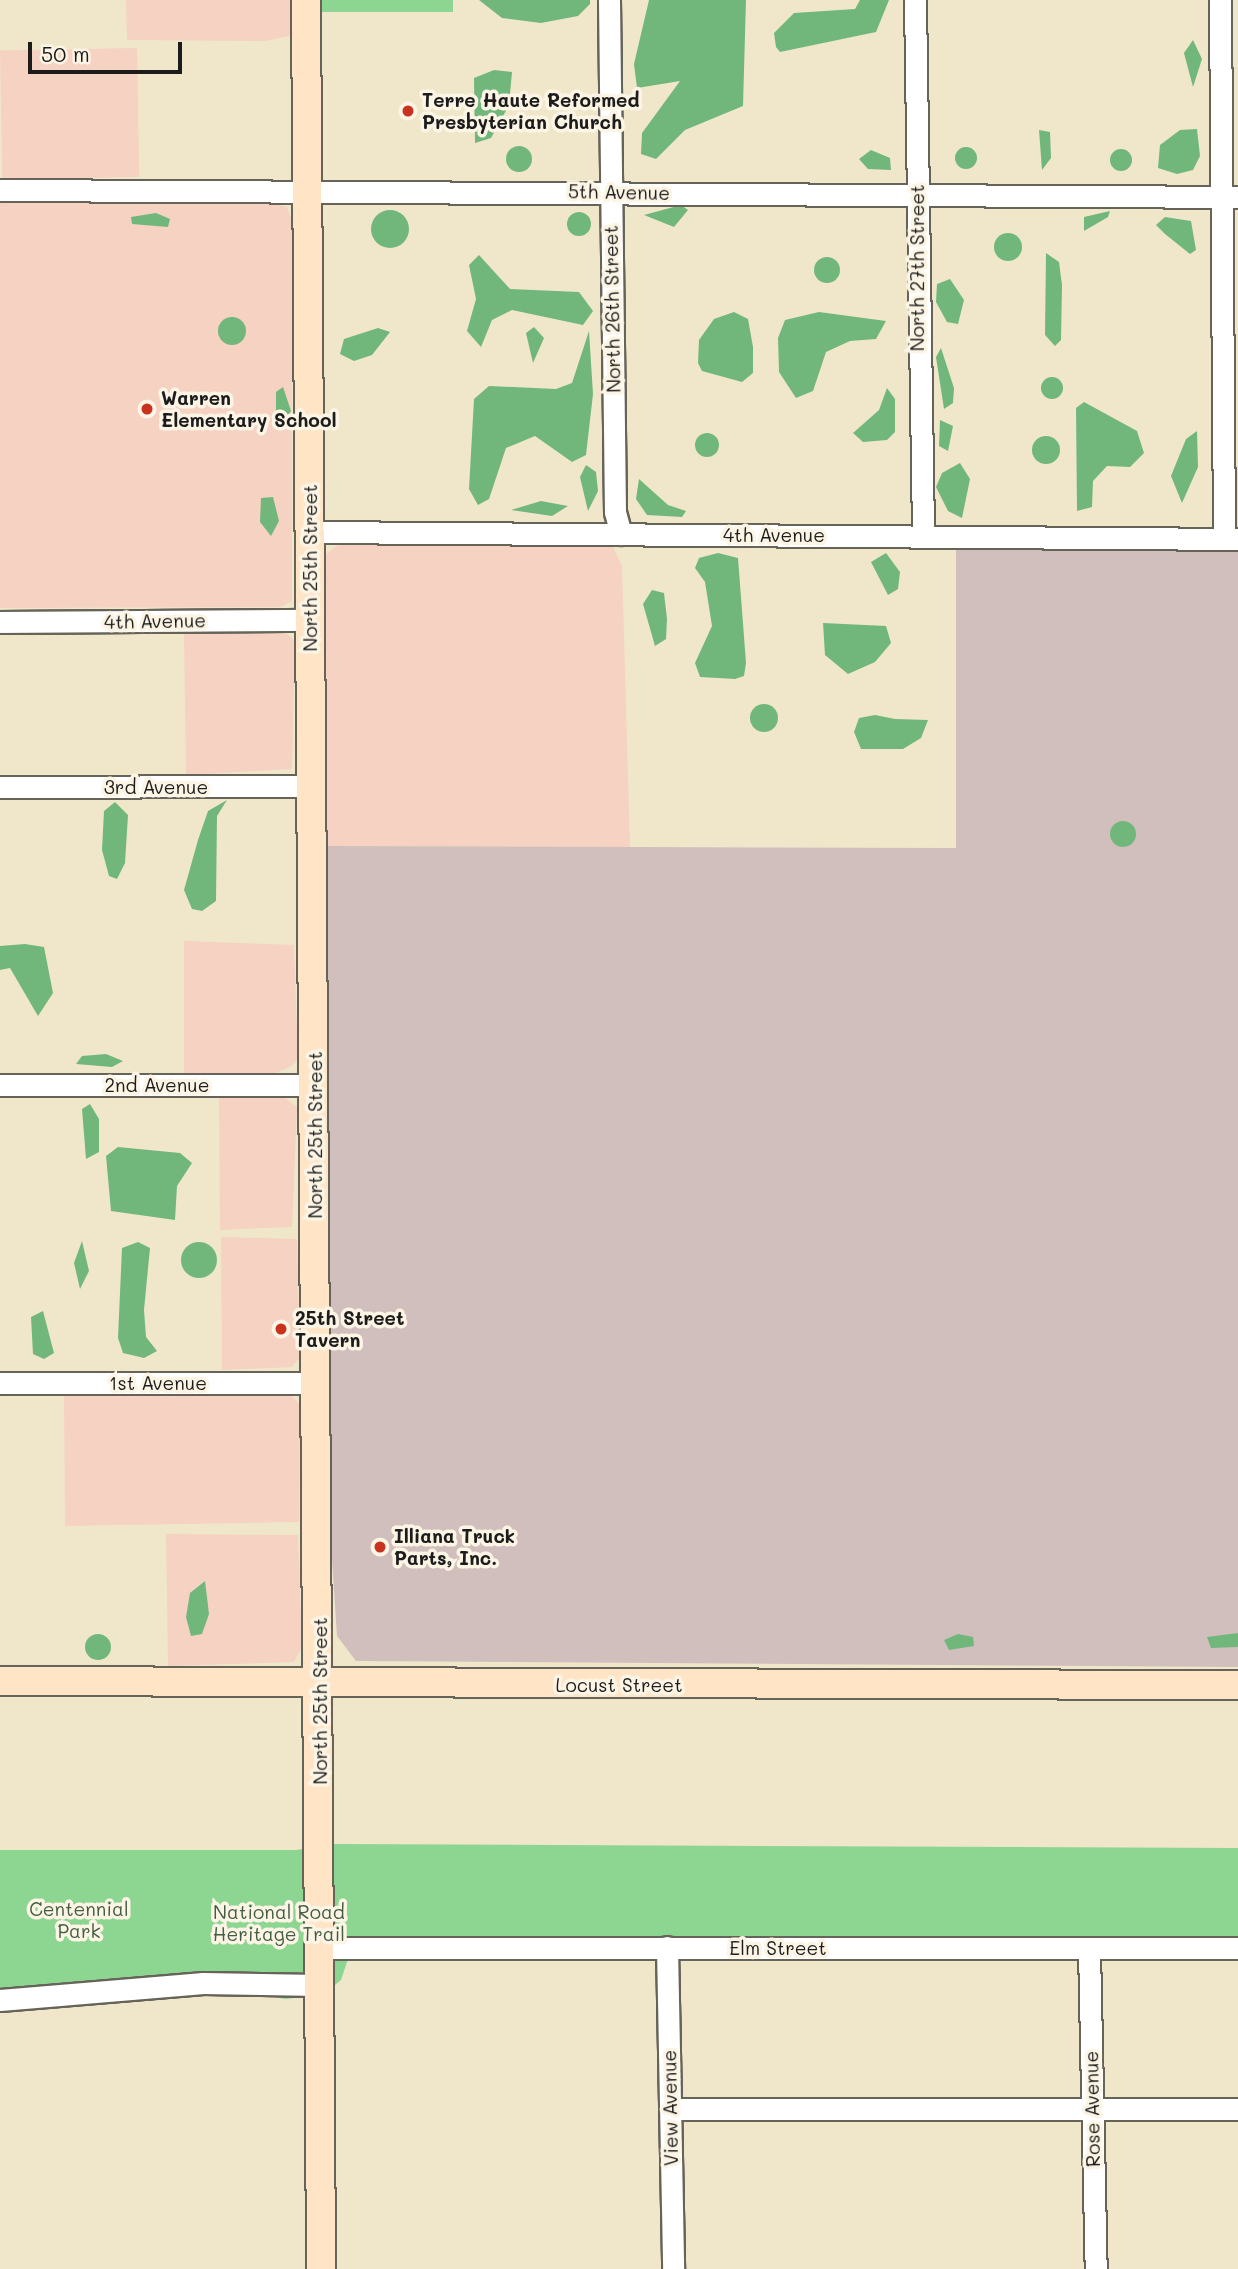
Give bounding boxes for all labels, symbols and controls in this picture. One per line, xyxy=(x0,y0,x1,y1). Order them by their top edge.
scale bar xyxy=(32,28,186,72)
text: 50 m xyxy=(41,40,90,67)
place label: Terre Haute Reformed Presbyterian Church xyxy=(422,89,639,133)
marker: Terre Haute Reformed Presbyterian Church xyxy=(400,103,416,119)
street label: 5th Avenue xyxy=(568,180,670,204)
street label: North 27th Street xyxy=(906,185,928,351)
street label: North 26th Street xyxy=(599,225,625,393)
place label: Warren Elementary School xyxy=(161,387,337,431)
marker: Warren Elementary School xyxy=(139,401,155,417)
street label: North 25th Street xyxy=(299,484,321,652)
street label: 4th Avenue xyxy=(723,524,825,546)
street label: 4th Avenue xyxy=(104,609,206,633)
street label: 3rd Avenue xyxy=(104,776,208,798)
street label: North 25th Street xyxy=(304,1051,326,1219)
street label: 2nd Avenue xyxy=(105,1074,209,1096)
place label: 25th Street Tavern xyxy=(295,1307,404,1351)
marker: 25th Street Tavern xyxy=(273,1321,289,1337)
street label: 1st Avenue xyxy=(109,1372,207,1394)
place label: Illiana Truck Parts, Inc. xyxy=(394,1525,515,1569)
marker: Illiana Truck Parts, Inc. xyxy=(372,1539,388,1555)
street label: North 25th Street xyxy=(309,1617,331,1785)
street label: Locust Street xyxy=(556,1674,682,1696)
park label: Centennial Park xyxy=(29,1898,129,1942)
park label: National Road Heritage Trail xyxy=(213,1901,345,1945)
street label: Elm Street xyxy=(729,1937,827,1959)
street label: View Avenue xyxy=(658,2050,682,2166)
street label: Rose Avenue xyxy=(1080,2051,1104,2167)

